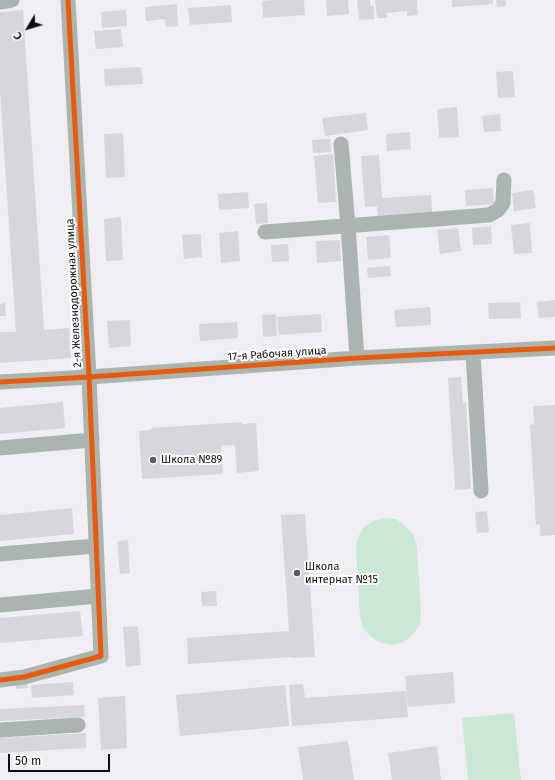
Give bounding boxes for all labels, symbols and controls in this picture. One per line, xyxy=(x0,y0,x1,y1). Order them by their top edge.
north arrow xyxy=(8,8,48,48)
text: С xyxy=(11,29,25,42)
street label: 2-я Железнодорожная улица xyxy=(64,218,84,368)
street label: 17-я Рабочая улица xyxy=(227,344,327,364)
place label: Школа №89 xyxy=(161,453,222,467)
marker: Школа №89 xyxy=(148,455,158,465)
place label: Школа интернат №15 xyxy=(305,560,378,586)
marker: Школа интернат №15 xyxy=(292,568,302,578)
scale bar xyxy=(10,746,112,772)
text: 50 m xyxy=(15,754,41,768)

